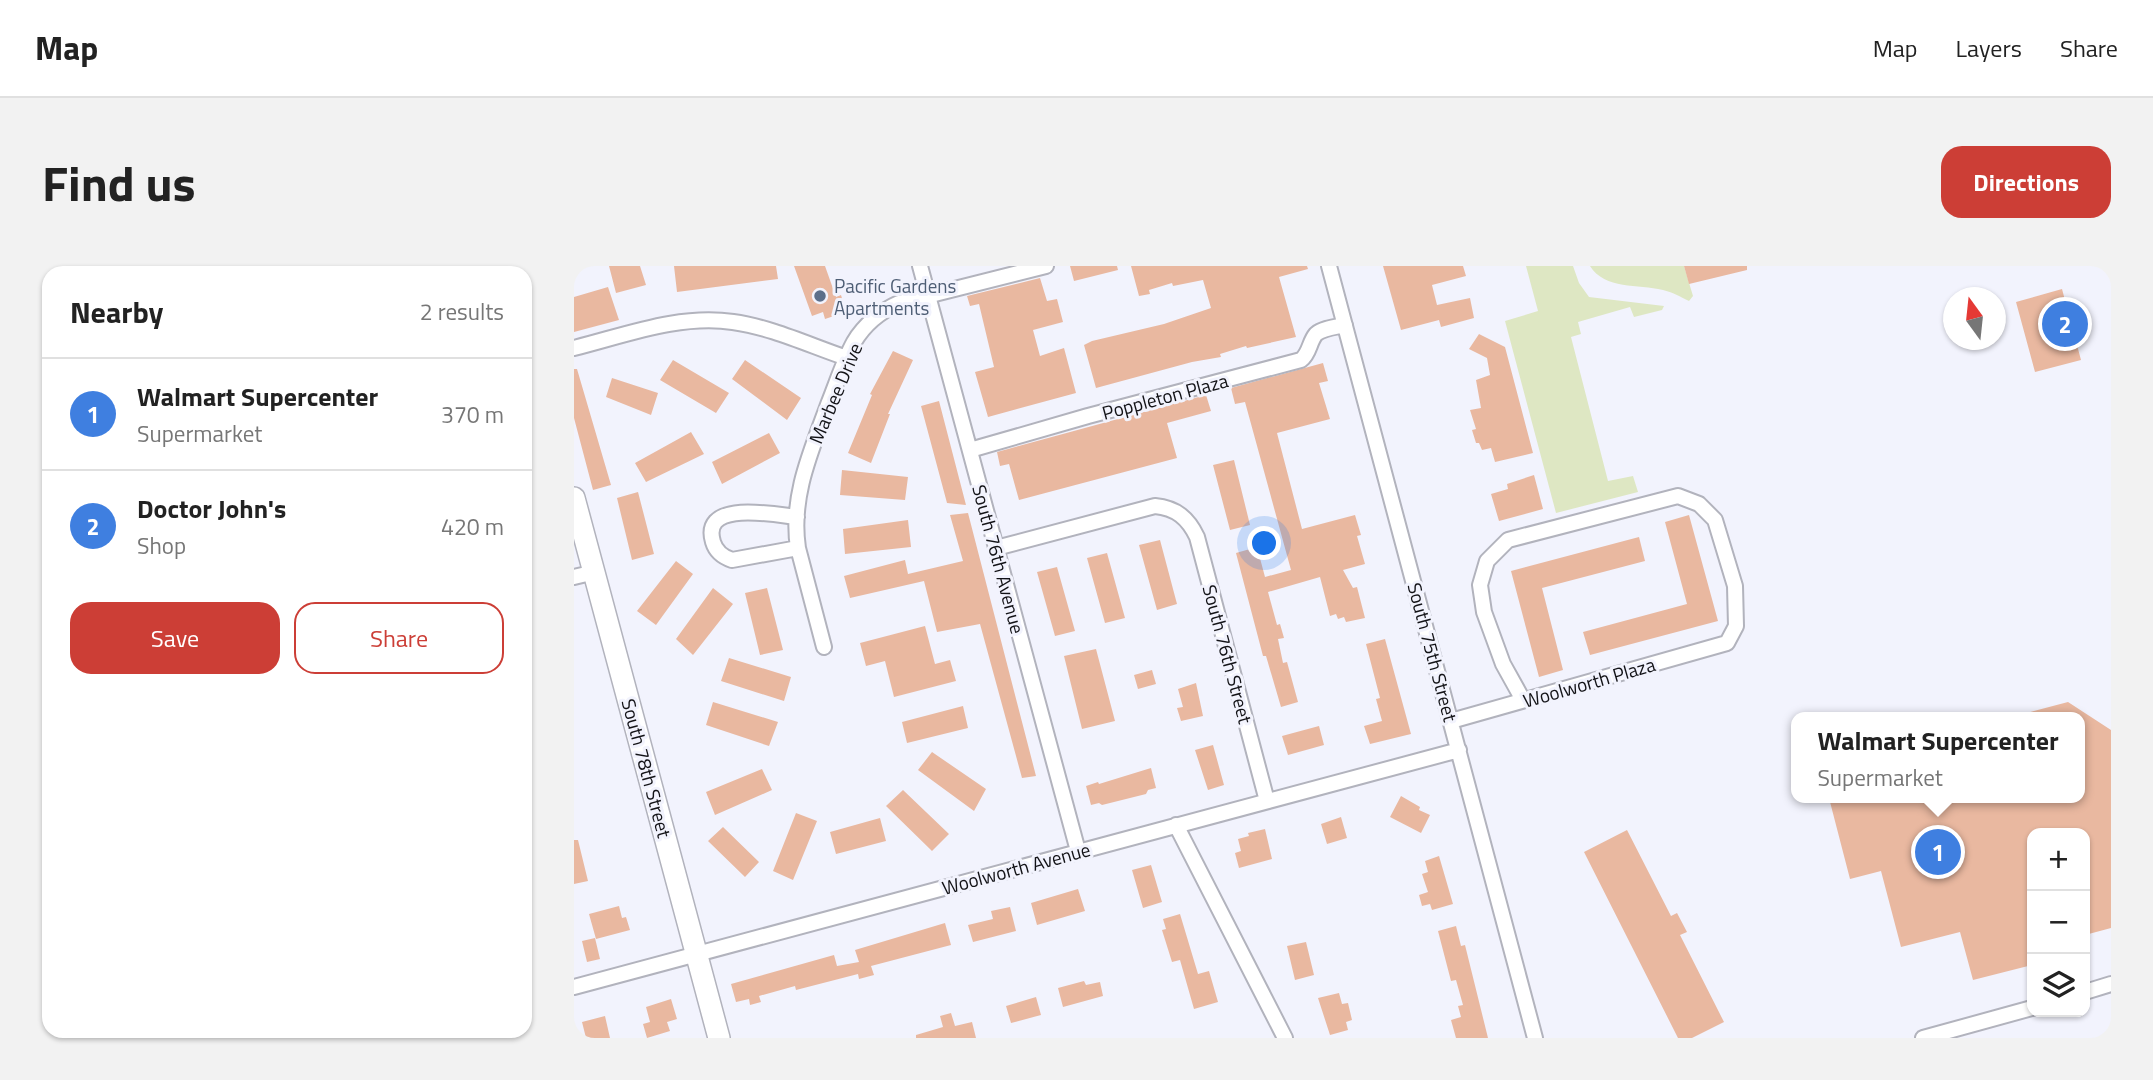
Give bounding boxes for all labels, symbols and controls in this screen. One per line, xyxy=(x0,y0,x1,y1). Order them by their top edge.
text: Map xyxy=(35,23,98,73)
text: Map xyxy=(1873,30,1918,66)
text: Layers xyxy=(1956,30,2022,66)
text: Share xyxy=(2060,30,2118,66)
text: Find us xyxy=(42,145,196,220)
button: Directions xyxy=(1941,146,2111,218)
place label: Pacific Gardens Apartments xyxy=(834,271,956,322)
north arrow xyxy=(1943,287,2006,350)
marker: Pacific Gardens Apartments xyxy=(812,288,828,304)
text: Nearby xyxy=(70,289,163,335)
text: 2 results xyxy=(420,294,504,329)
pin: 2 xyxy=(2042,298,2088,350)
street label: Marbee Drive xyxy=(801,338,869,448)
street label: Poppleton Plaza xyxy=(1099,365,1232,427)
text: Walmart Supercenter xyxy=(137,377,378,416)
text: 1 xyxy=(87,397,99,432)
text: 370 m xyxy=(441,397,504,432)
text: Supermarket xyxy=(137,416,262,451)
street label: South 76th Avenue xyxy=(965,481,1033,637)
text: Doctor John's xyxy=(137,489,286,528)
text: 2 xyxy=(87,509,99,544)
text: 420 m xyxy=(441,509,504,544)
your location xyxy=(1247,526,1281,560)
text: Shop xyxy=(137,528,186,563)
street label: South 75th Street xyxy=(1401,579,1466,725)
street label: South 76th Street xyxy=(1196,581,1261,727)
button: Save xyxy=(70,602,280,674)
button: Share xyxy=(294,602,504,674)
street label: Woolworth Plaza xyxy=(1519,649,1659,715)
street label: South 78th Street xyxy=(615,695,680,841)
popup xyxy=(1791,712,2085,803)
text: Walmart Supercenter xyxy=(1817,721,2059,760)
text: Supermarket xyxy=(1817,760,1943,795)
pin: 1 xyxy=(1915,826,1961,878)
map controls xyxy=(2027,828,2090,1017)
button: + xyxy=(2027,828,2090,891)
street label: Woolworth Avenue xyxy=(939,834,1093,902)
button: − xyxy=(2027,891,2090,954)
button: layers xyxy=(2027,954,2090,1017)

